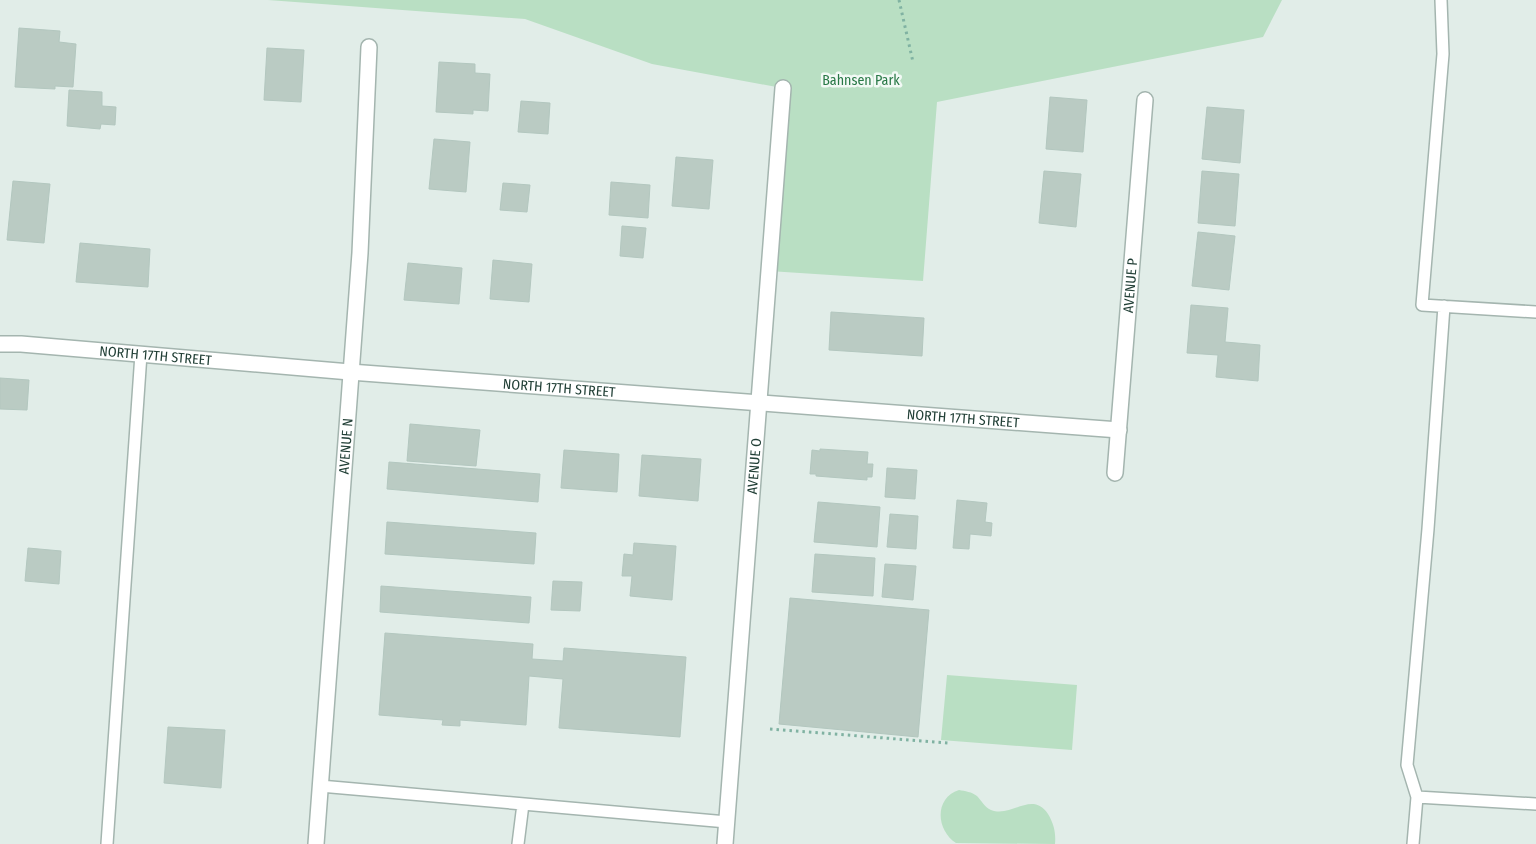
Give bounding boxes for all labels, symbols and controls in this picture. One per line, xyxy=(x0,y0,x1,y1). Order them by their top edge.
park label: Bahnsen Park xyxy=(822,72,900,89)
street label: AVENUE P xyxy=(1119,258,1141,314)
street label: NORTH 17TH STREET xyxy=(99,342,213,369)
street label: NORTH 17TH STREET xyxy=(502,375,617,401)
street label: NORTH 17TH STREET xyxy=(906,406,1020,431)
street label: AVENUE N xyxy=(335,418,356,475)
street label: AVENUE O xyxy=(743,437,765,495)

